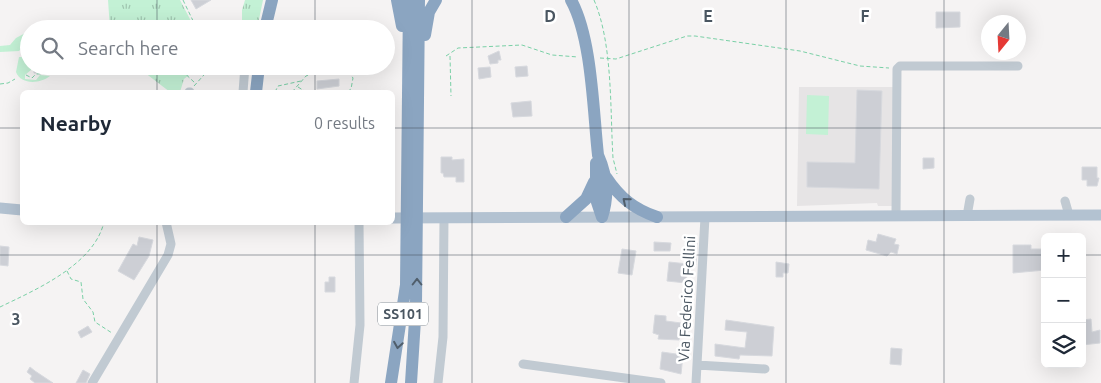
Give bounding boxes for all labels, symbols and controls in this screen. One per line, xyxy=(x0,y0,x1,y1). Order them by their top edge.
text: D xyxy=(544,7,556,25)
text: E xyxy=(703,7,713,25)
text: F xyxy=(861,7,870,25)
north arrow xyxy=(981,15,1026,60)
search box xyxy=(20,20,395,75)
icon: search xyxy=(38,34,66,62)
text: Search here xyxy=(78,37,178,59)
text: Nearby xyxy=(40,111,111,135)
text: 0 results xyxy=(314,114,375,132)
one-way arrow xyxy=(623,198,632,206)
map controls xyxy=(1041,233,1086,368)
button: + xyxy=(1041,233,1086,278)
street label: Via Federico Fellini xyxy=(675,235,698,363)
one-way arrow xyxy=(412,278,422,286)
button: − xyxy=(1041,278,1086,323)
road number: SS101 xyxy=(378,302,428,326)
text: 3 xyxy=(11,310,21,328)
button: layers xyxy=(1041,323,1086,368)
one-way arrow xyxy=(394,341,404,350)

